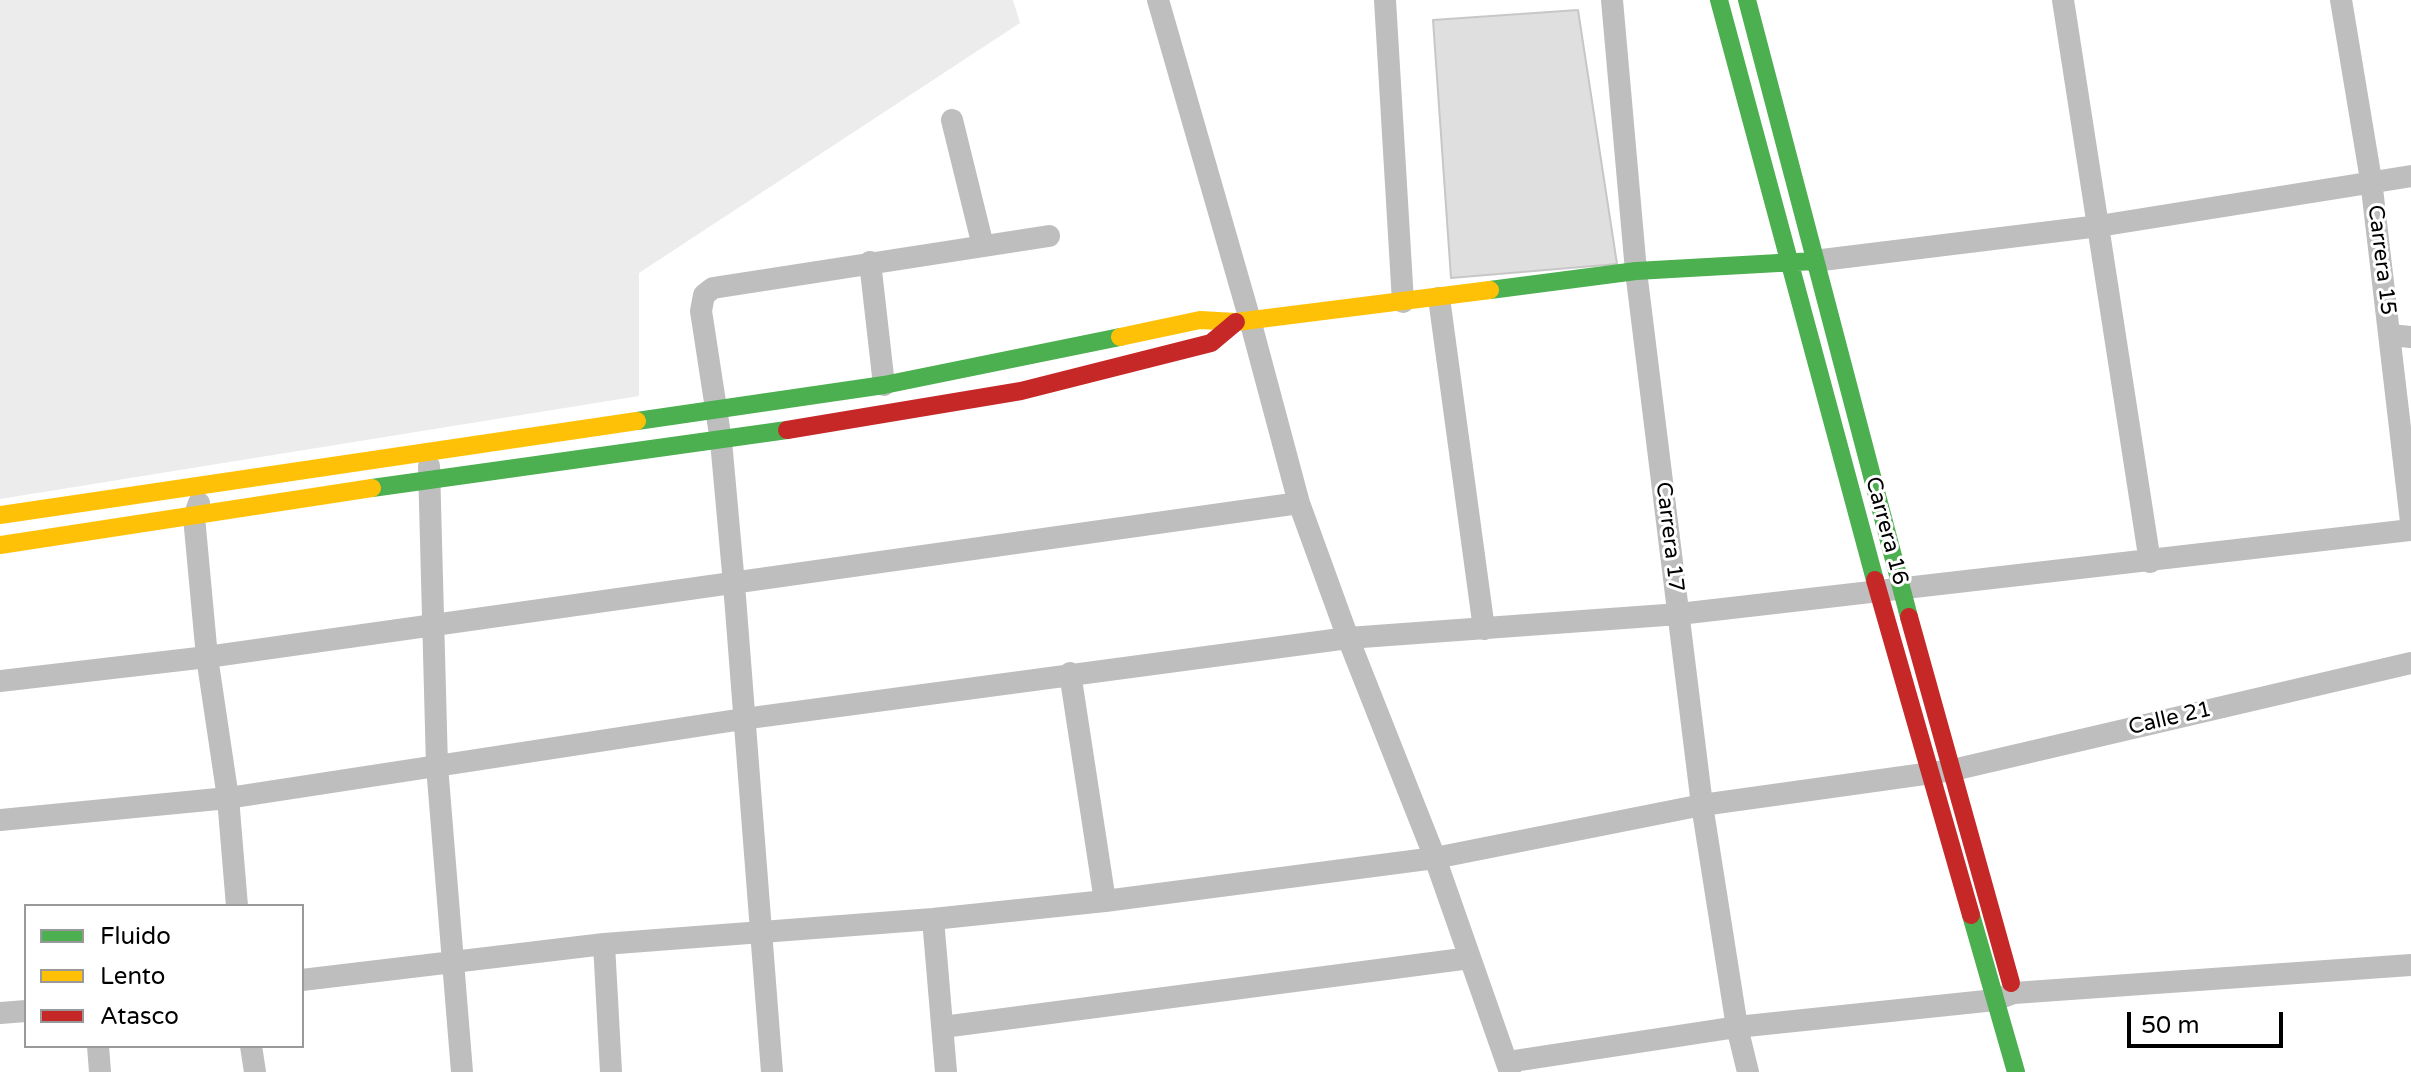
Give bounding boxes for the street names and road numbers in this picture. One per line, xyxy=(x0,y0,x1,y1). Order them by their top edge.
street label: Carrera 15 xyxy=(2361,203,2401,317)
street label: Carrera 16 xyxy=(1859,474,1913,588)
street label: Carrera 17 xyxy=(1649,480,1689,594)
street label: Calle 21 xyxy=(2126,697,2214,741)

